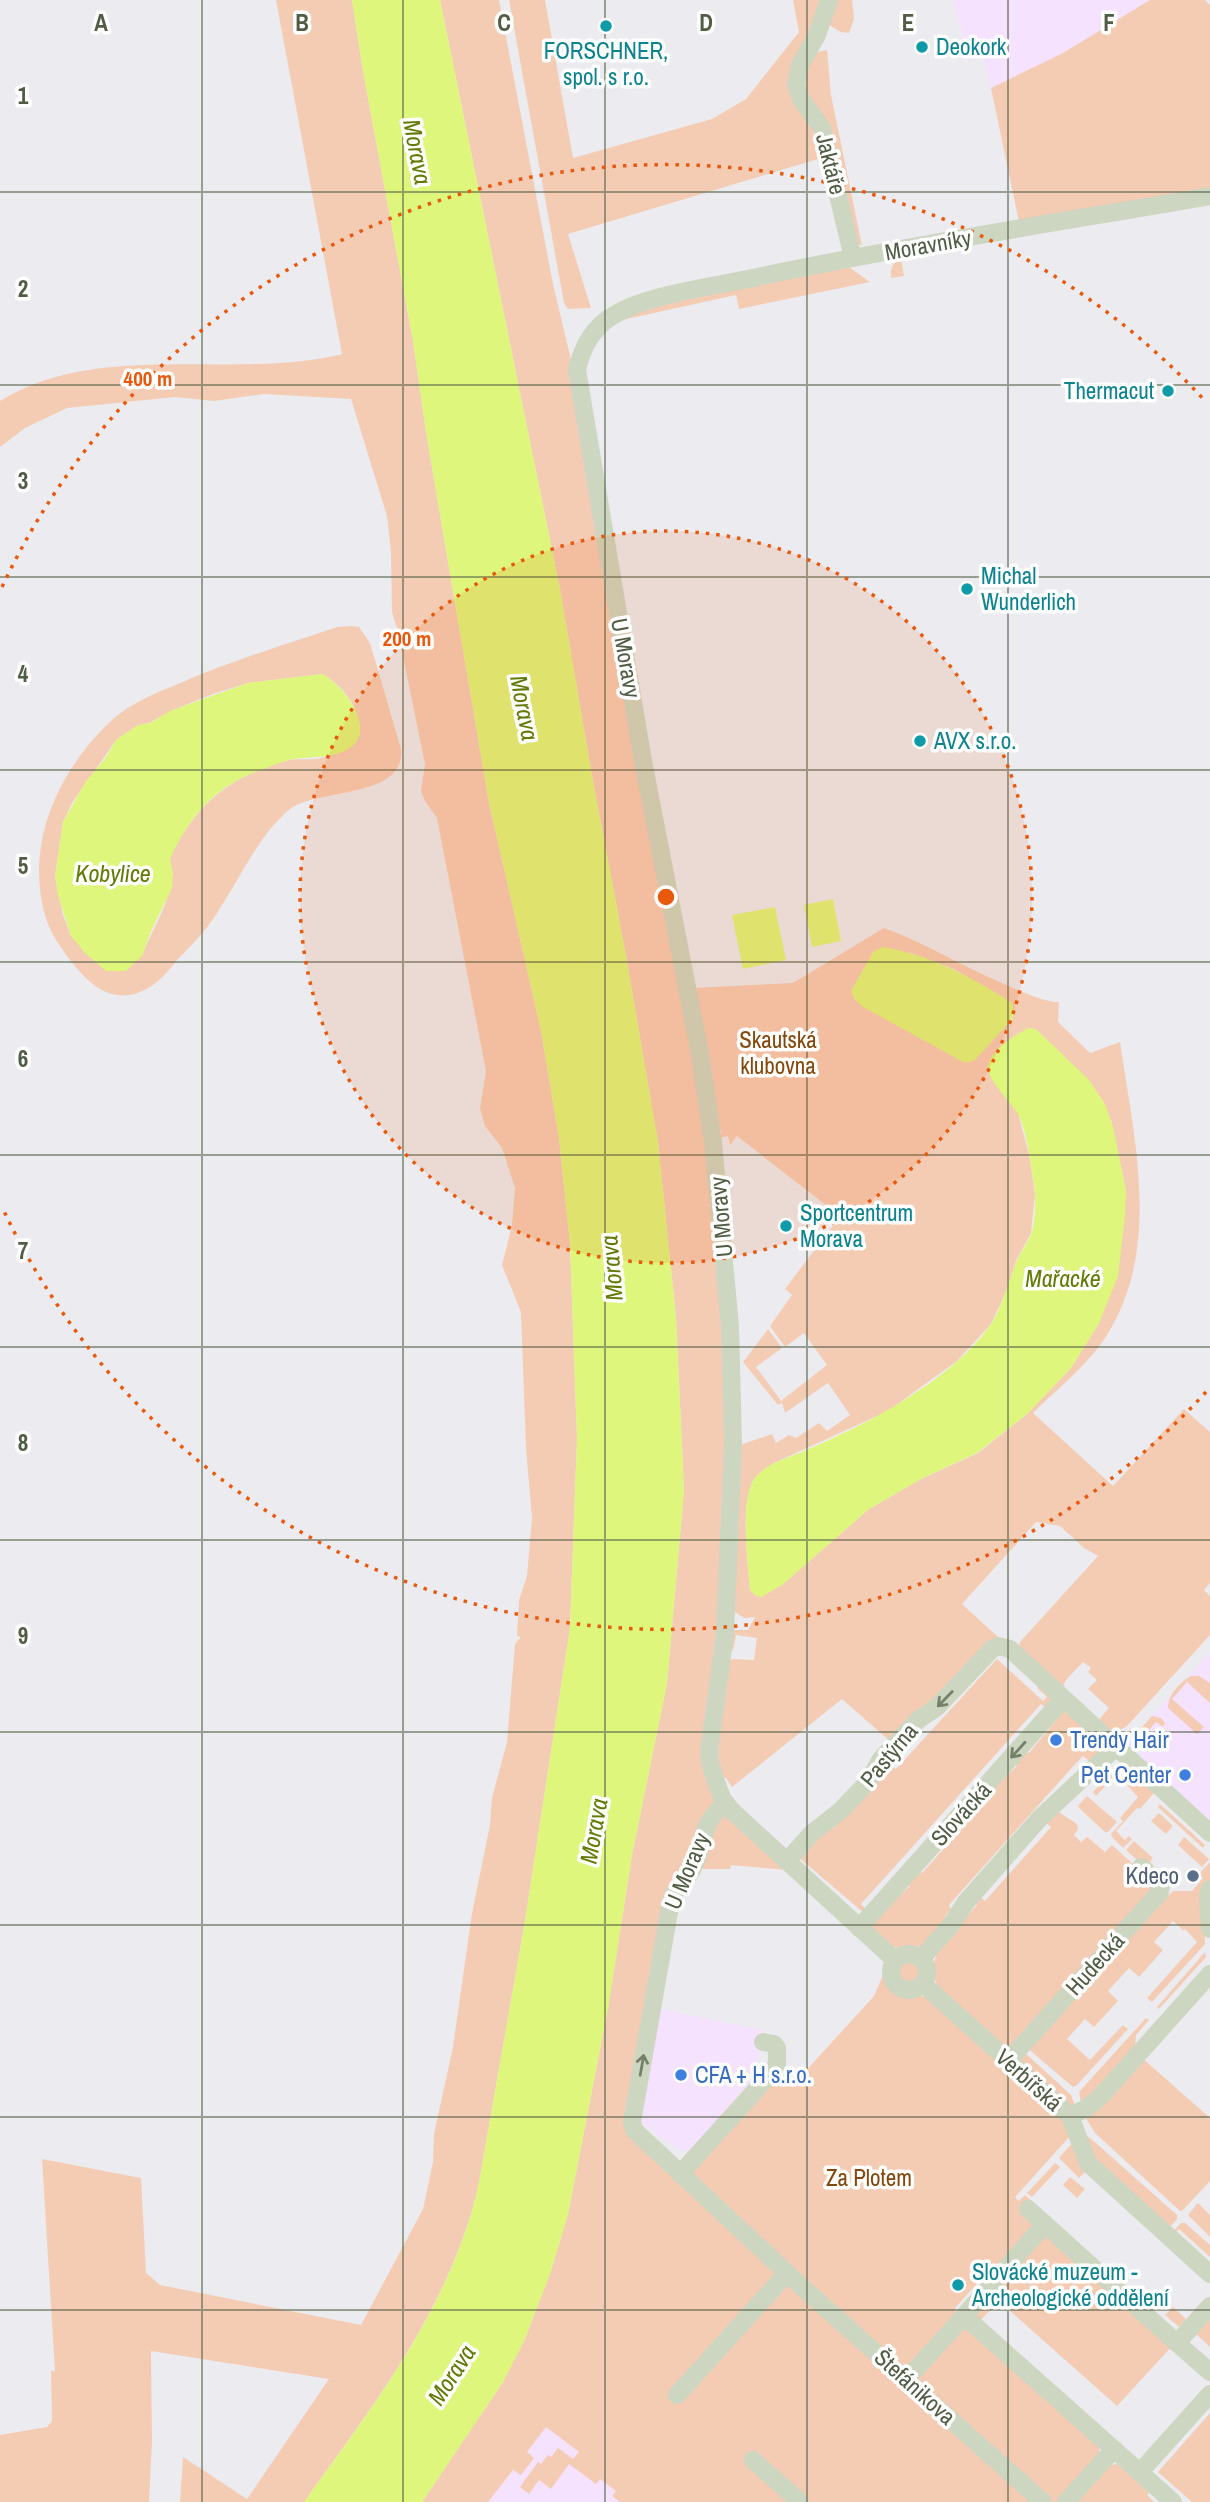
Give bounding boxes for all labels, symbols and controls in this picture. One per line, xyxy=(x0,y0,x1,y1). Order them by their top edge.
text: A xyxy=(94,7,108,38)
text: B xyxy=(295,7,309,38)
text: C xyxy=(497,7,511,38)
text: D xyxy=(699,7,713,38)
text: E xyxy=(902,7,914,38)
text: F xyxy=(1103,7,1115,38)
marker: FORSCHNER, spol. s r.o. xyxy=(598,18,614,34)
place label: Deokork xyxy=(936,31,1007,62)
place label: FORSCHNER, spol. s r.o. xyxy=(544,35,668,92)
marker: Deokork xyxy=(914,39,930,55)
text: 1 xyxy=(18,80,29,111)
water label: Morava xyxy=(396,117,440,187)
street label: Jaktáře xyxy=(809,130,854,198)
street label: Moravníky xyxy=(882,222,974,267)
text: 2 xyxy=(18,273,28,304)
text: 400 m xyxy=(124,364,172,393)
place label: Thermacut xyxy=(1064,375,1154,406)
marker: Thermacut xyxy=(1160,383,1176,399)
text: 3 xyxy=(18,465,28,496)
place label: Michal Wunderlich xyxy=(981,560,1076,617)
marker: Michal Wunderlich xyxy=(959,581,975,597)
street label: U Moravy xyxy=(604,615,649,701)
text: 200 m xyxy=(383,624,431,653)
text: 4 xyxy=(18,658,29,689)
water label: Morava xyxy=(503,673,547,743)
place label: AVX s.r.o. xyxy=(933,725,1017,756)
marker: AVX s.r.o. xyxy=(912,733,928,749)
text: 5 xyxy=(18,850,28,881)
water label: Kobylice xyxy=(75,857,151,889)
centre of rings xyxy=(654,885,678,909)
park label: Skautská klubovna xyxy=(739,1024,817,1081)
text: 6 xyxy=(18,1043,28,1074)
street label: U Moravy xyxy=(701,1175,739,1259)
place label: Sportcentrum Morava xyxy=(800,1197,913,1254)
marker: Sportcentrum Morava xyxy=(778,1218,794,1234)
water label: Morava xyxy=(592,1234,630,1302)
text: 7 xyxy=(18,1235,28,1266)
water label: Mařacké xyxy=(1025,1262,1101,1294)
text: 8 xyxy=(18,1427,28,1458)
text: 9 xyxy=(18,1620,28,1651)
one-way arrow xyxy=(936,1690,953,1707)
street label: Pastýrna xyxy=(853,1716,925,1793)
place label: Trendy Hair xyxy=(1070,1724,1170,1755)
marker: Trendy Hair xyxy=(1048,1732,1064,1748)
one-way arrow xyxy=(1010,1741,1026,1759)
place label: Pet Center xyxy=(1081,1759,1172,1790)
marker: Pet Center xyxy=(1177,1767,1193,1783)
street label: Slovácká xyxy=(924,1774,998,1852)
water label: Morava xyxy=(572,1796,614,1866)
street label: U Moravy xyxy=(657,1827,717,1914)
place label: Kdeco xyxy=(1126,1860,1179,1891)
marker: Kdeco xyxy=(1185,1868,1201,1884)
street label: Hudecká xyxy=(1058,1925,1131,2002)
street label: Verbířská xyxy=(989,2041,1070,2118)
one-way arrow xyxy=(636,2054,649,2077)
place label: CFA + H s.r.o. xyxy=(695,2059,812,2090)
marker: CFA + H s.r.o. xyxy=(673,2067,689,2083)
park label: Za Plotem xyxy=(826,2162,912,2193)
place label: Slovácké muzeum - Archeologické oddělení xyxy=(971,2256,1170,2313)
marker: Slovácké muzeum - Archeologické oddělení xyxy=(950,2277,966,2293)
water label: Morava xyxy=(420,2338,482,2411)
street label: Štefánikova xyxy=(868,2342,963,2432)

